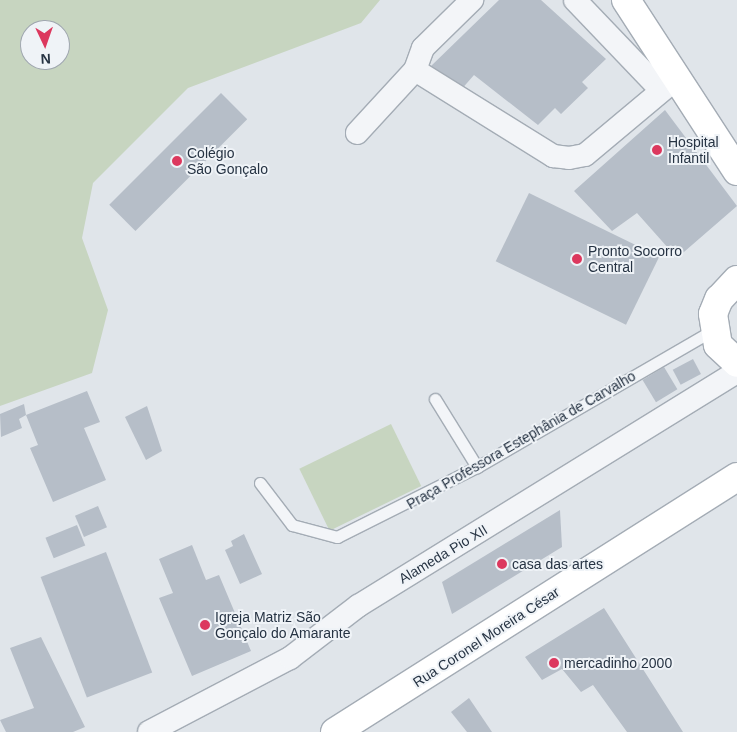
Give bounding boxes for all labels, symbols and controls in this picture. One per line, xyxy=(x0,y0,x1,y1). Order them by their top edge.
north arrow xyxy=(20,20,70,70)
text: N xyxy=(40,51,51,67)
place label: Hospital Infantil xyxy=(668,134,719,166)
marker: Hospital Infantil xyxy=(650,143,664,157)
place label: Colégio São Gonçalo xyxy=(187,145,268,178)
marker: Colégio São Gonçalo xyxy=(171,155,183,167)
place label: Pronto Socorro Central xyxy=(588,243,682,276)
marker: Pronto Socorro Central xyxy=(570,252,584,266)
street label: Praça Professora Estephânia de Carvalho xyxy=(404,367,638,513)
street label: Alameda Pio XII xyxy=(396,521,490,587)
place label: casa das artes xyxy=(512,556,603,572)
marker: casa das artes xyxy=(496,558,508,570)
street label: Rua Coronel Moreira César xyxy=(410,583,562,691)
place label: Igreja Matriz São Gonçalo do Amarante xyxy=(215,609,351,642)
marker: Igreja Matriz São Gonçalo do Amarante xyxy=(199,619,211,631)
place label: mercadinho 2000 xyxy=(564,655,672,671)
marker: mercadinho 2000 xyxy=(548,657,560,669)

